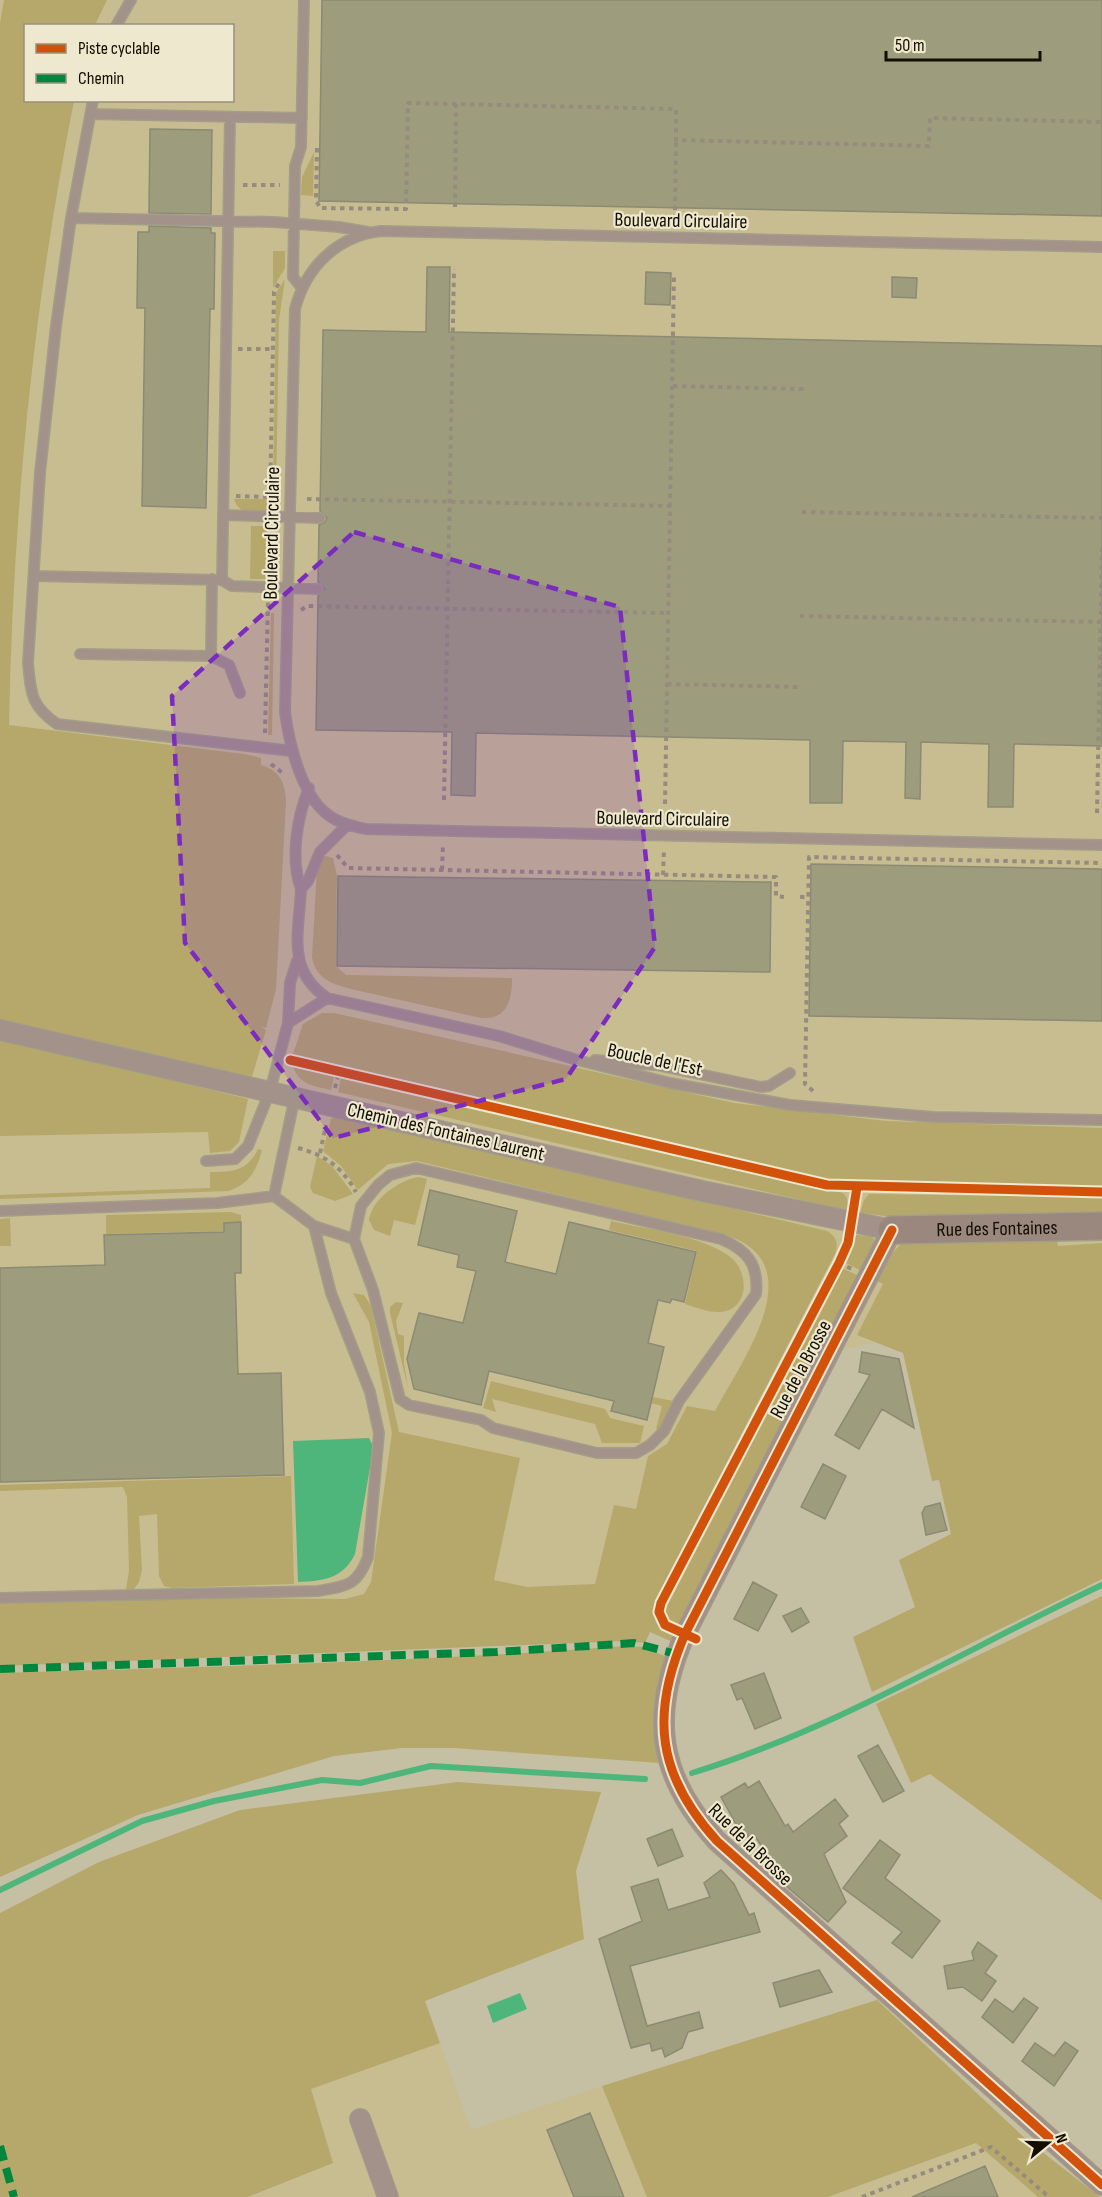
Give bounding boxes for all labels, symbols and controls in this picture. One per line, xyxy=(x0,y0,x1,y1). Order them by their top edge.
legend xyxy=(24,24,234,102)
scale bar xyxy=(886,24,1040,62)
text: 50 m xyxy=(895,35,925,56)
text: Piste cyclable xyxy=(78,38,160,59)
text: Chemin xyxy=(78,68,124,89)
street label: Boulevard Circulaire xyxy=(614,208,748,234)
street label: Boulevard Circulaire xyxy=(259,466,285,600)
street label: Boulevard Circulaire xyxy=(596,806,730,832)
street label: Boucle de l'Est xyxy=(605,1038,704,1082)
street label: Chemin des Fontaines Laurent xyxy=(345,1098,547,1166)
street label: Rue des Fontaines xyxy=(936,1216,1058,1242)
street label: Rue de la Brosse xyxy=(765,1316,837,1423)
street label: Rue de la Brosse xyxy=(703,1799,797,1891)
north arrow xyxy=(1018,2113,1078,2173)
text: N xyxy=(1050,2131,1071,2146)

